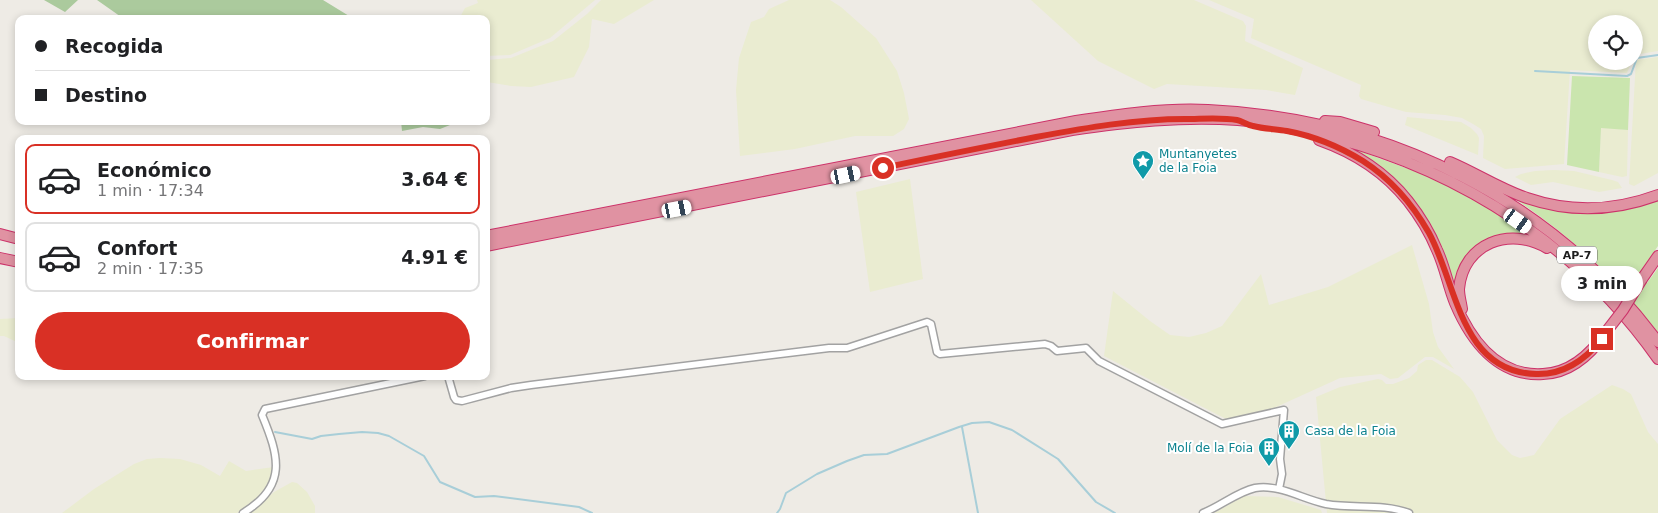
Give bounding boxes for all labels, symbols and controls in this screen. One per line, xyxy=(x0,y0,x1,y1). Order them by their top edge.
map controls xyxy=(1588,15,1643,70)
button: locate xyxy=(1588,15,1643,70)
text: Recogida xyxy=(65,35,163,57)
text: Destino xyxy=(65,84,147,106)
place label: Muntanyetes de la Foia xyxy=(1159,147,1237,175)
place icon: Muntanyetes de la Foia xyxy=(1131,149,1155,180)
icon: car xyxy=(37,157,82,202)
route start xyxy=(872,157,894,179)
text: Económico xyxy=(97,159,212,181)
car xyxy=(829,165,862,185)
text: 3.64 € xyxy=(401,168,468,190)
text: 1 min · 17:34 xyxy=(97,181,204,200)
car xyxy=(660,199,693,219)
car xyxy=(1501,206,1534,236)
icon: car xyxy=(37,235,82,280)
text: Confort xyxy=(97,237,177,259)
text: 4.91 € xyxy=(401,246,468,268)
road number: AP-7 xyxy=(1557,246,1597,264)
text: 2 min · 17:35 xyxy=(97,259,204,278)
callout: 3 min xyxy=(1561,266,1643,302)
text: 3 min xyxy=(1577,274,1627,293)
button: Confirmar xyxy=(35,312,470,370)
route end xyxy=(1591,328,1613,350)
building icon: Casa de la Foia xyxy=(1277,419,1301,450)
place label: Casa de la Foia xyxy=(1305,424,1396,438)
building icon: Molí de la Foia xyxy=(1257,436,1281,467)
place label: Molí de la Foia xyxy=(1167,441,1253,455)

